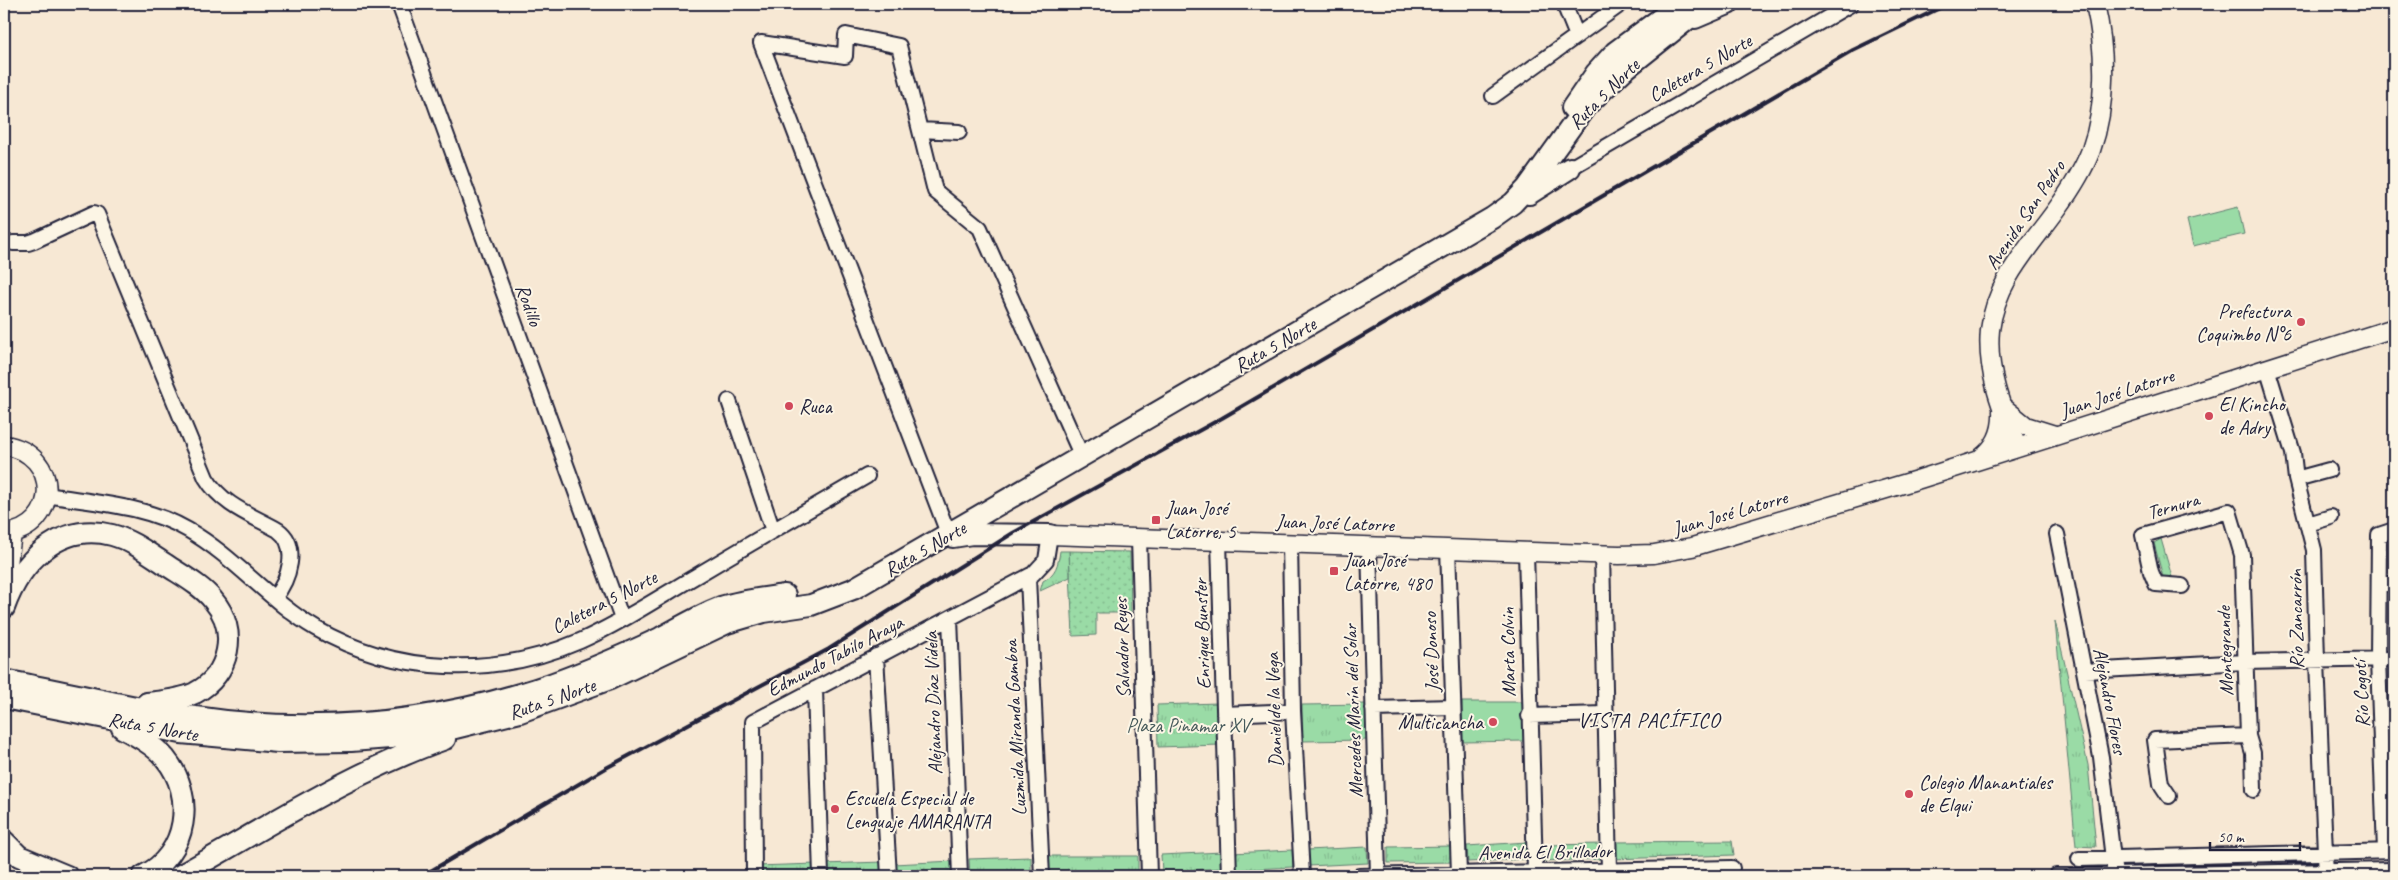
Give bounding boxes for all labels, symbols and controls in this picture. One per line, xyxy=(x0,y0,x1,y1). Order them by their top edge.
street label: Caletera 5 Norte xyxy=(1644,28,1757,108)
street label: Ruta 5 Norte xyxy=(1563,52,1646,135)
street label: Avenida San Pedro xyxy=(1979,155,2071,274)
street label: Rodillo xyxy=(510,281,548,330)
place label: Prefectura Coquimbo N°6 xyxy=(2196,299,2292,347)
street label: Ruta 5 Norte xyxy=(1230,311,1322,378)
marker: Prefectura Coquimbo N°6 xyxy=(2295,316,2307,328)
street label: Juan José Latorre xyxy=(2056,362,2178,423)
place label: El Kincho de Adry xyxy=(2219,392,2286,440)
place label: Ruca xyxy=(799,394,834,419)
marker: Ruca xyxy=(783,400,795,412)
marker: El Kincho de Adry xyxy=(2203,410,2215,422)
street label: Juan José Latorre xyxy=(1669,484,1792,542)
street label: Ternura xyxy=(2144,486,2204,525)
place label: Juan José Latorre, 5 xyxy=(1165,496,1237,544)
street label: Juan José Latorre xyxy=(1275,508,1396,538)
marker: Juan José Latorre, 5 xyxy=(1150,514,1162,526)
street label: Ruta 5 Norte xyxy=(880,515,972,582)
place label: Juan José Latorre, 480 xyxy=(1343,548,1434,596)
street label: Caletera 5 Norte xyxy=(547,564,662,639)
marker: Juan José Latorre, 480 xyxy=(1328,565,1340,577)
street label: Río Zancarrón xyxy=(2283,568,2309,669)
street label: Enrique Bunster xyxy=(1188,576,1216,690)
street label: Salvador Reyes xyxy=(1108,595,1136,699)
street label: Montegrande xyxy=(2211,604,2239,696)
street label: Marta Colvin xyxy=(1495,606,1521,697)
street label: Edmundo Tabilo Araya xyxy=(763,609,909,702)
street label: José Donoso xyxy=(1417,611,1445,693)
street label: Mercedes Marín del Solar xyxy=(1337,622,1369,798)
street label: Alejandro Díaz Videla xyxy=(918,630,948,775)
street label: Luzmida Miranda Gamboa xyxy=(998,638,1032,817)
street label: Alejandro Flores xyxy=(2087,646,2133,759)
street label: Daniel de la Vega xyxy=(1259,651,1288,768)
street label: Río Cogotí xyxy=(2347,655,2375,728)
street label: Ruta 5 Norte xyxy=(505,672,600,726)
street label: Ruta 5 Norte xyxy=(106,707,201,747)
district label: VISTA PACÍFICO xyxy=(1578,707,1722,733)
place label: Multicancha xyxy=(1398,710,1484,735)
park label: Plaza Pinamar XV xyxy=(1126,713,1254,738)
marker: Multicancha xyxy=(1487,716,1499,728)
place label: Colegio Manantiales de Elqui xyxy=(1919,770,2054,818)
place label: Escuela Especial de Lenguaje AMARANTA xyxy=(845,786,991,834)
marker: Colegio Manantiales de Elqui xyxy=(1903,788,1915,800)
marker: Escuela Especial de Lenguaje AMARANTA xyxy=(829,803,841,815)
scale bar xyxy=(2210,820,2300,852)
text: 50 m xyxy=(2218,828,2245,847)
street label: Avenida El Brillador xyxy=(1478,838,1614,866)

